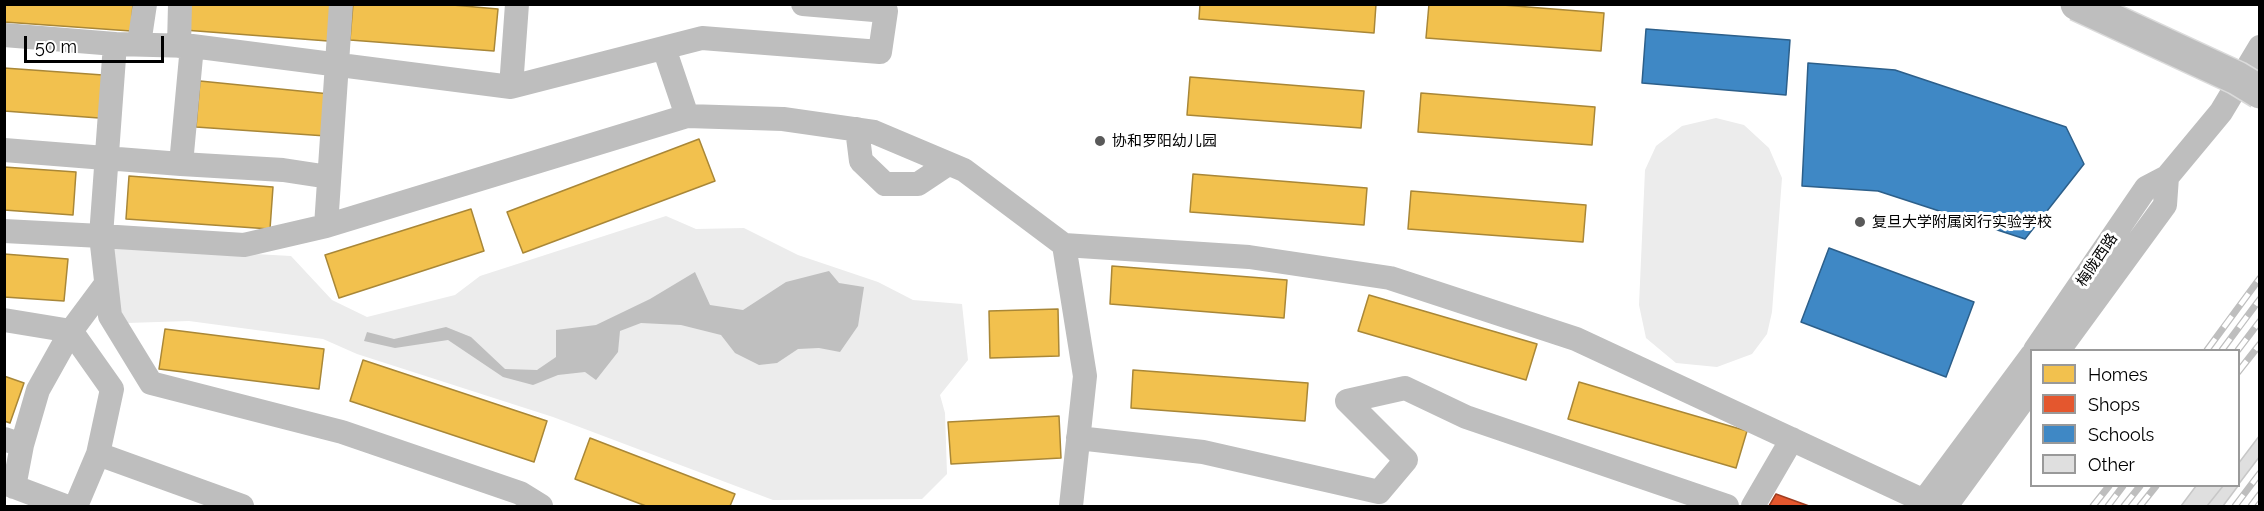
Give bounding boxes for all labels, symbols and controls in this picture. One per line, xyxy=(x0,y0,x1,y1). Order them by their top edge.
scale bar xyxy=(27,24,166,62)
text: 50 m xyxy=(35,36,77,57)
place label: 协和罗阳幼儿园 xyxy=(1112,132,1217,150)
marker: 协和罗阳幼儿园 xyxy=(1093,134,1107,148)
place label: 复旦大学附属闵行实验学校 xyxy=(1872,213,2052,231)
marker: 复旦大学附属闵行实验学校 xyxy=(1853,215,1867,229)
street label: 梅陇西路 xyxy=(2073,230,2121,290)
legend xyxy=(2030,349,2240,487)
text: Homes xyxy=(2088,364,2148,385)
text: Shops xyxy=(2088,394,2140,415)
text: Schools xyxy=(2088,424,2154,445)
text: Other xyxy=(2088,454,2135,475)

